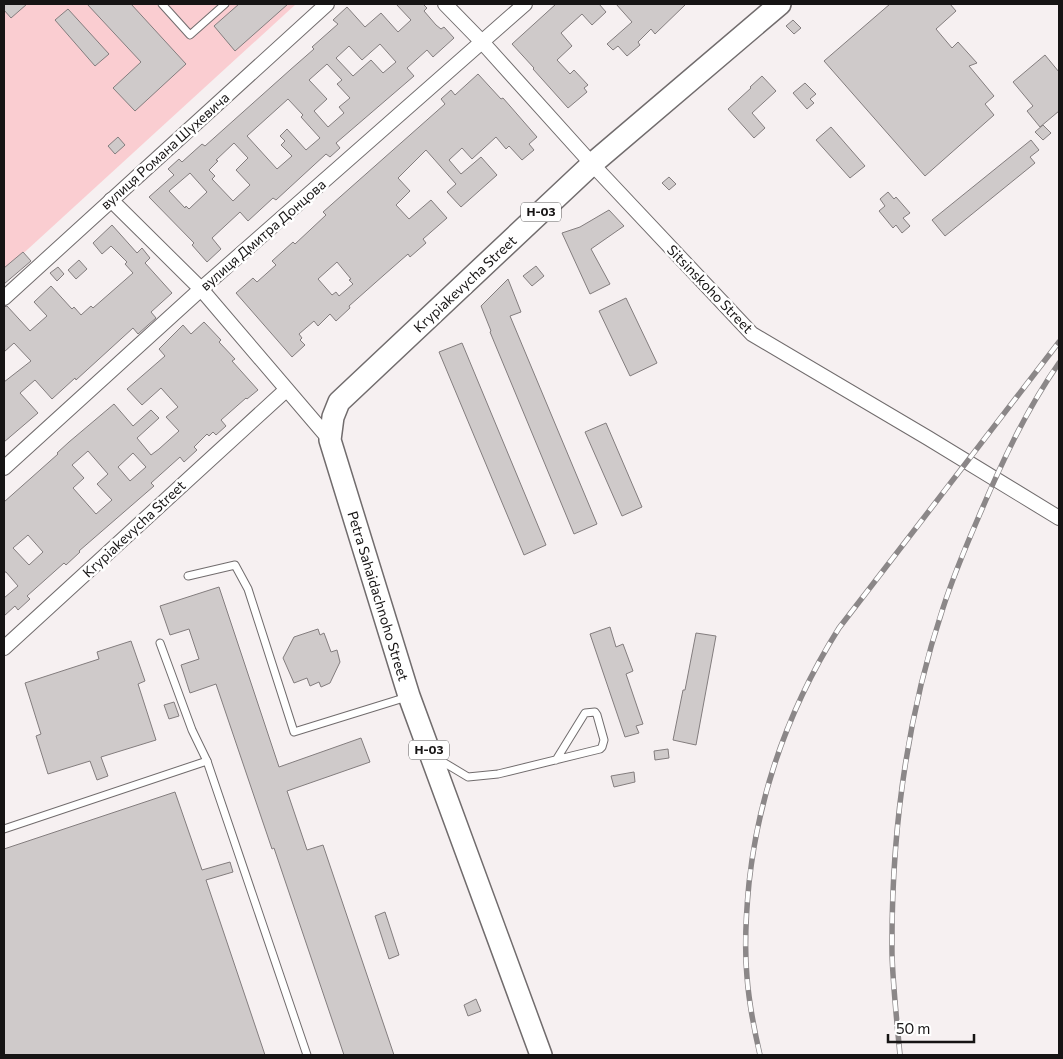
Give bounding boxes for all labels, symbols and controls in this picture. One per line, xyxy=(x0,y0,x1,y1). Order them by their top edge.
street label: вулиця Романа Шухевича xyxy=(97,88,232,213)
street label: вулиця Дмитра Донцова xyxy=(196,176,329,294)
road number: Н-03 xyxy=(521,202,561,222)
street label: Krypiakevycha Street xyxy=(410,231,520,336)
street label: Sitsinskoho Street xyxy=(664,241,757,337)
street label: Krypiakevycha Street xyxy=(79,476,189,581)
street label: Petra Sahaidachnoho Street xyxy=(344,509,413,683)
road number: Н-03 xyxy=(409,740,449,760)
scale bar xyxy=(888,1012,974,1044)
text: 50 m xyxy=(896,1019,930,1037)

